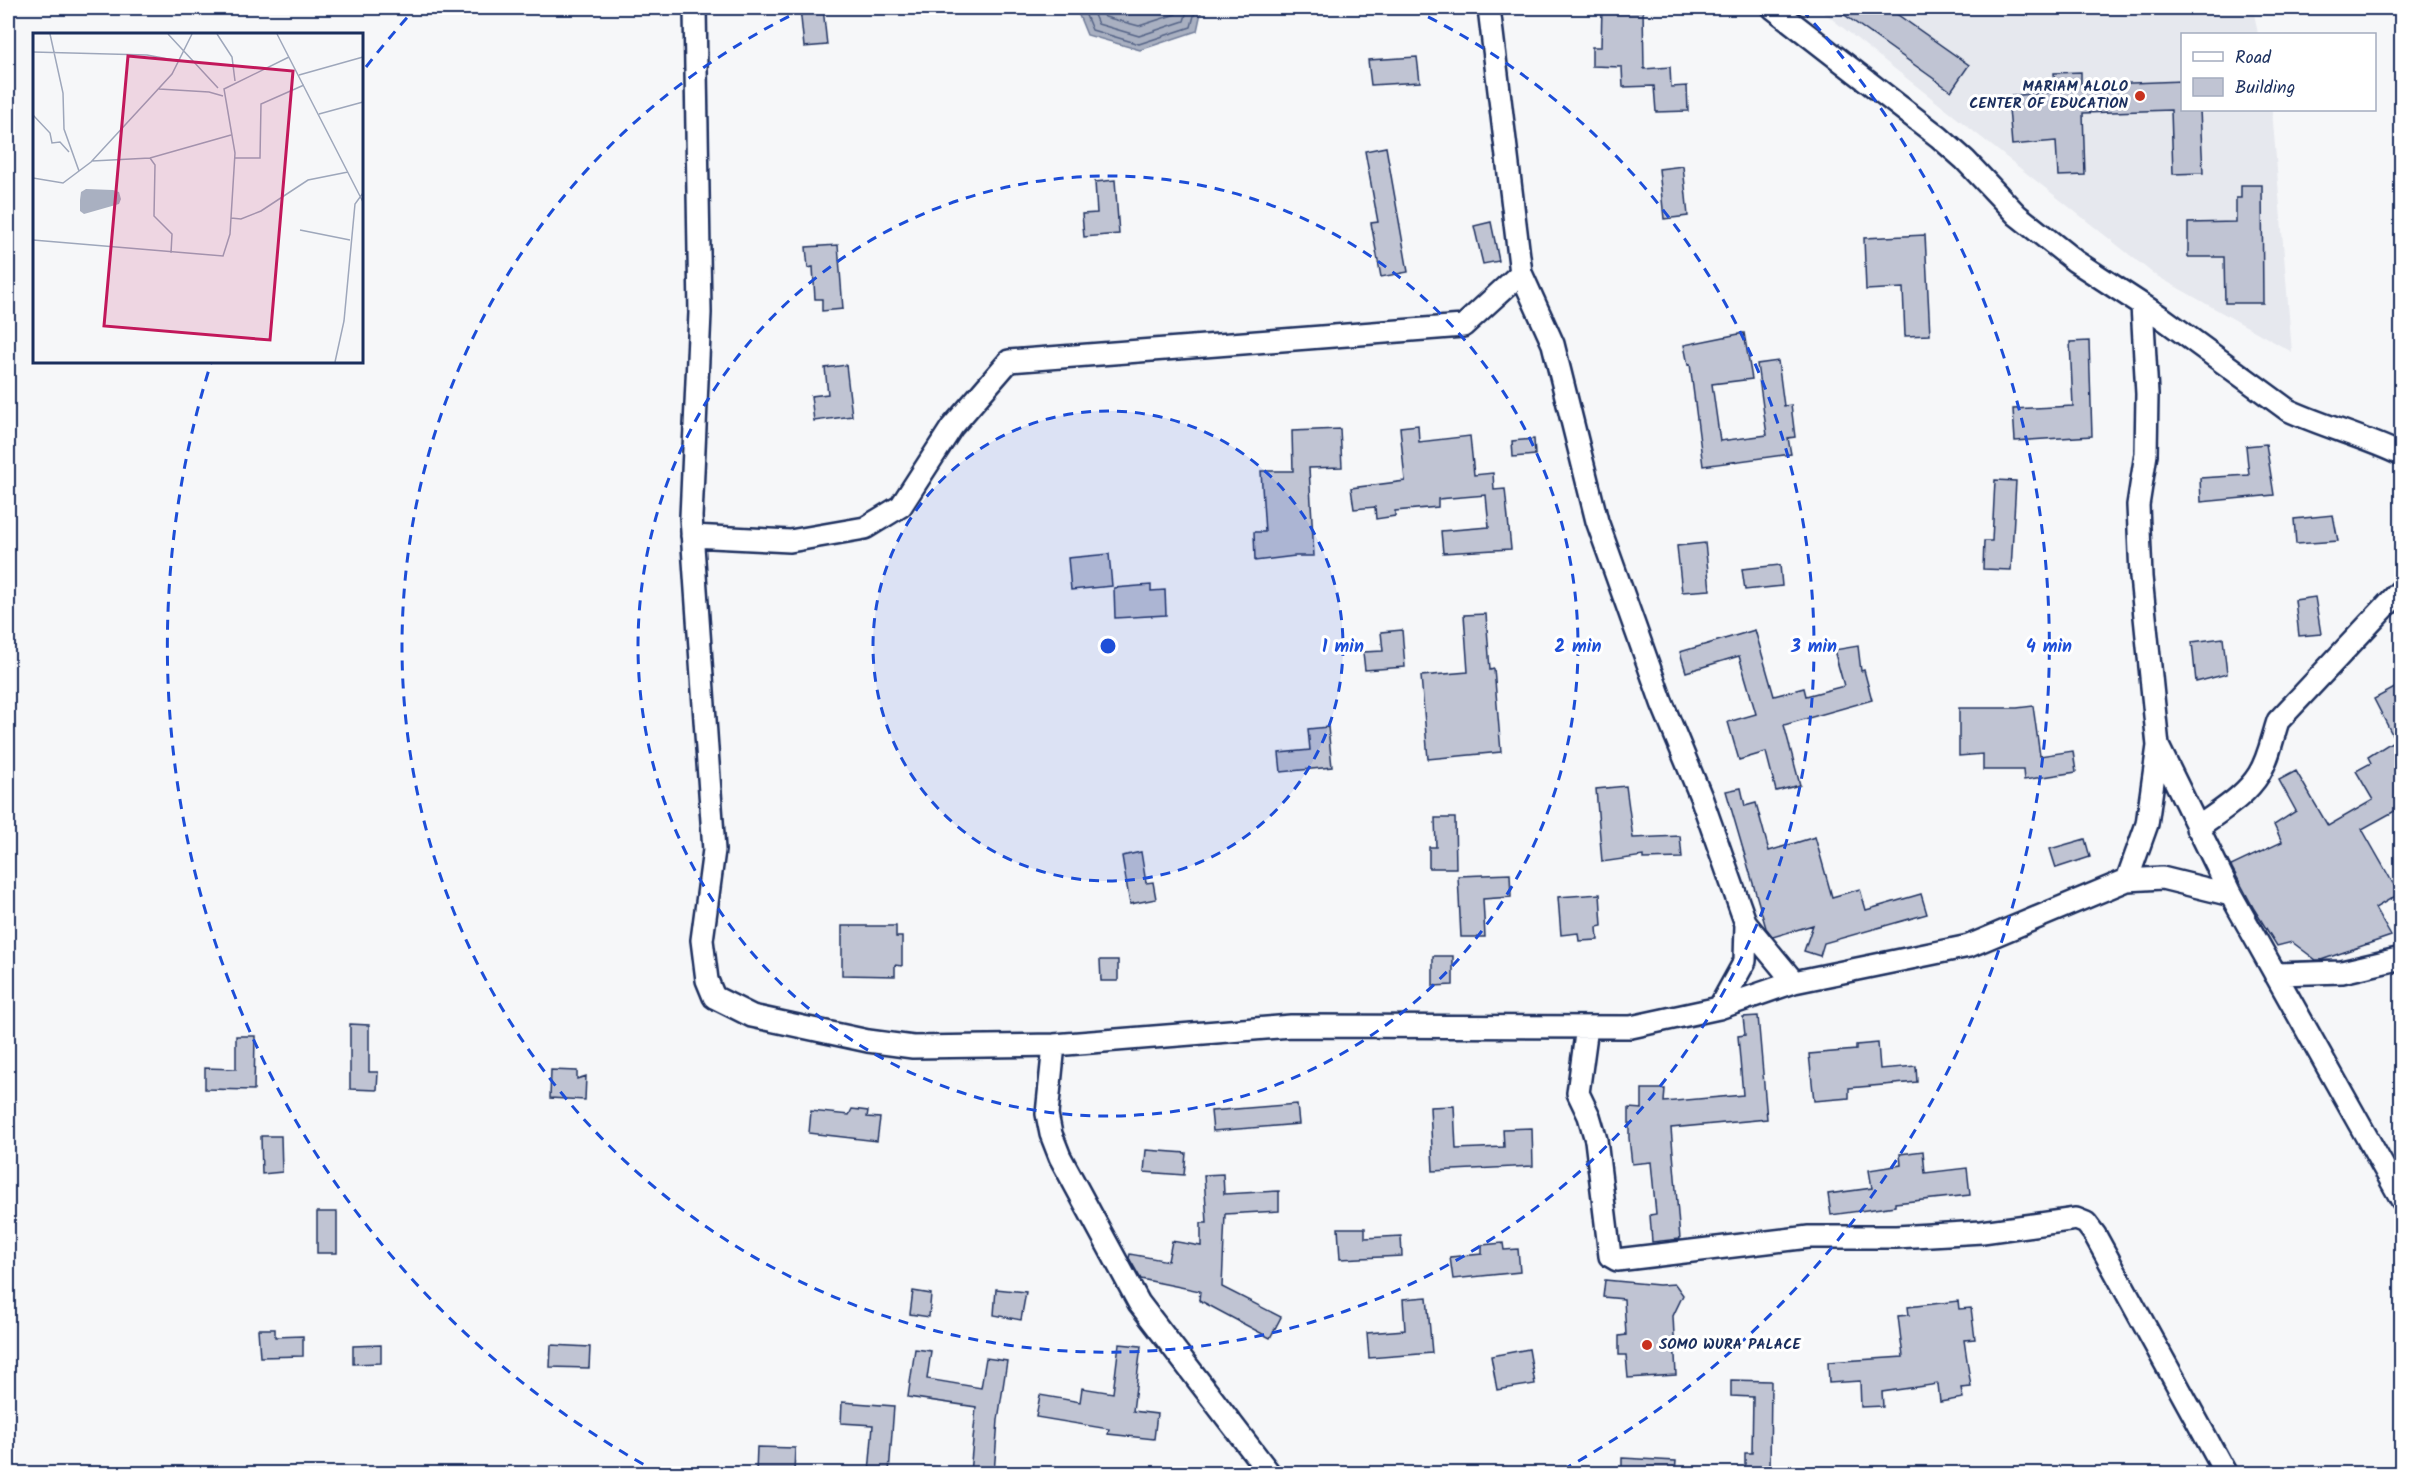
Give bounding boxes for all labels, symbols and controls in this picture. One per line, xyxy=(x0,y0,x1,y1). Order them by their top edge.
inset map xyxy=(33,33,363,363)
legend xyxy=(2181,33,2376,111)
text: Road xyxy=(2235,44,2272,73)
text: Building xyxy=(2235,74,2295,103)
place label: MARIAM ALOLO CENTER OF EDUCATION xyxy=(1969,75,2129,116)
marker: MARIAM ALOLO CENTER OF EDUCATION xyxy=(2133,89,2147,103)
text: 1 min xyxy=(1322,633,1364,662)
text: 2 min xyxy=(1555,633,1601,662)
text: 3 min xyxy=(1790,633,1837,662)
text: 4 min xyxy=(2026,633,2072,662)
centre of rings xyxy=(1098,636,1118,656)
place label: SOMO WURA PALACE xyxy=(1659,1333,1801,1357)
marker: SOMO WURA PALACE xyxy=(1640,1338,1654,1352)

